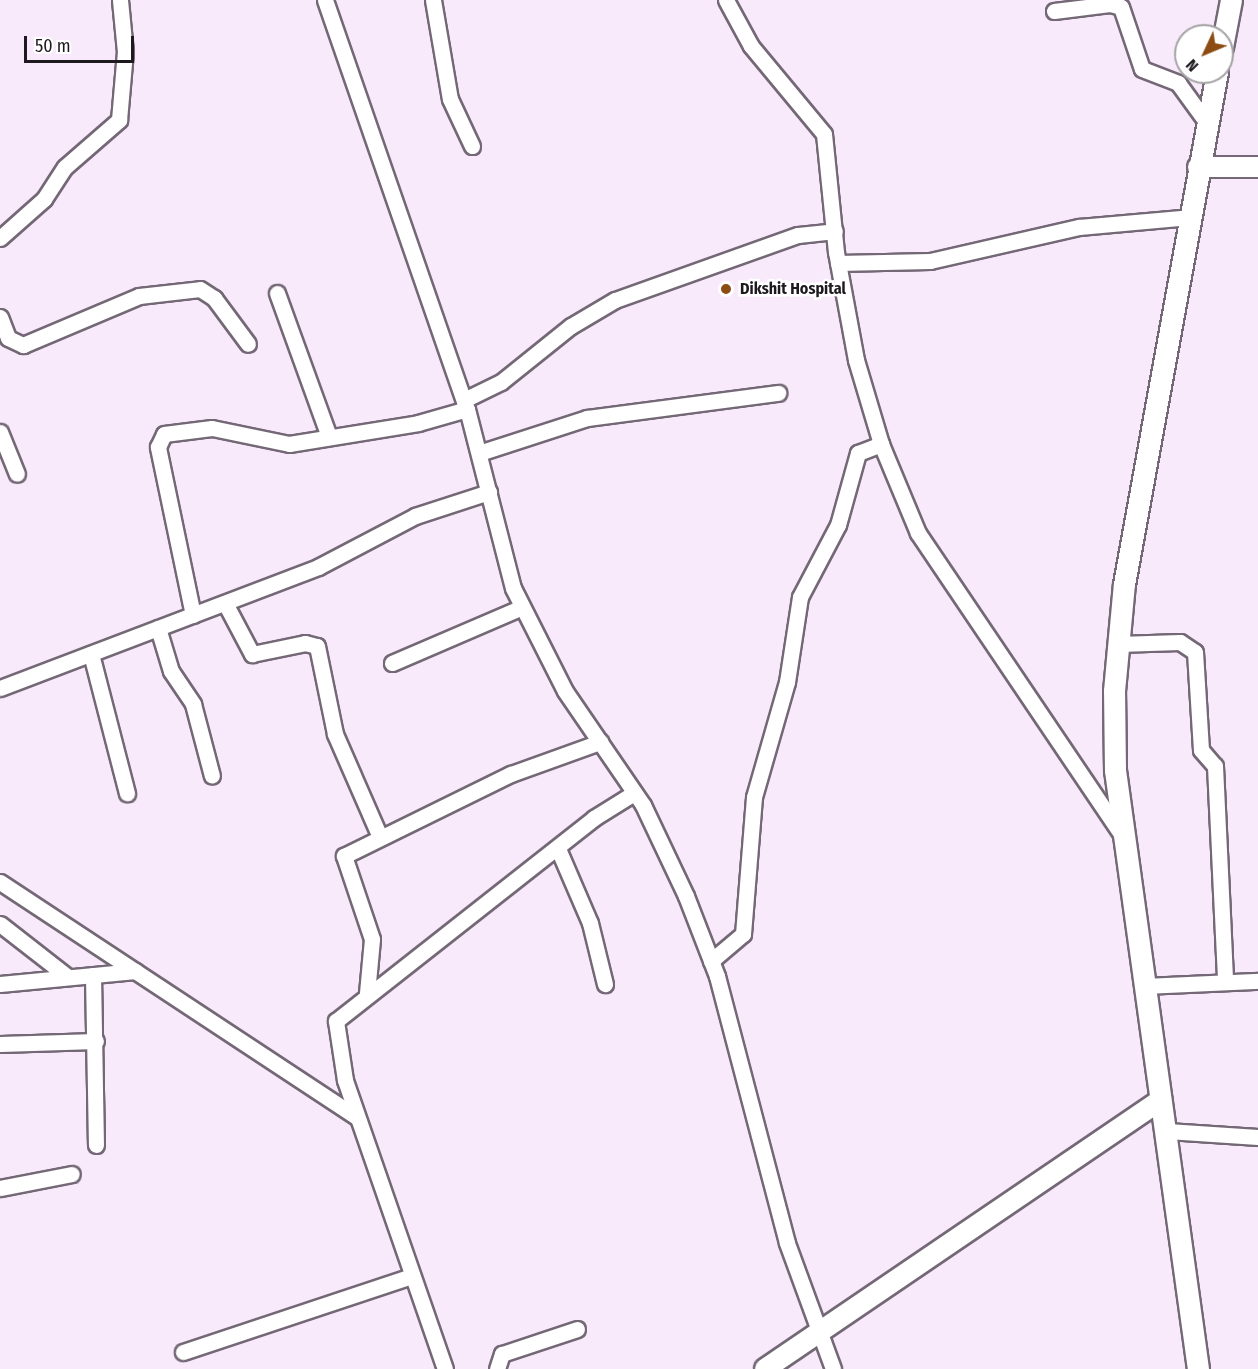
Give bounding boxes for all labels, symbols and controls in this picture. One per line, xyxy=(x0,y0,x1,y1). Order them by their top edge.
scale bar xyxy=(27,24,136,62)
north arrow xyxy=(1174,24,1234,84)
text: 50 m xyxy=(35,35,71,57)
text: N xyxy=(1182,55,1202,76)
place label: Dikshit Hospital xyxy=(740,279,846,299)
marker: Dikshit Hospital xyxy=(717,280,735,298)

